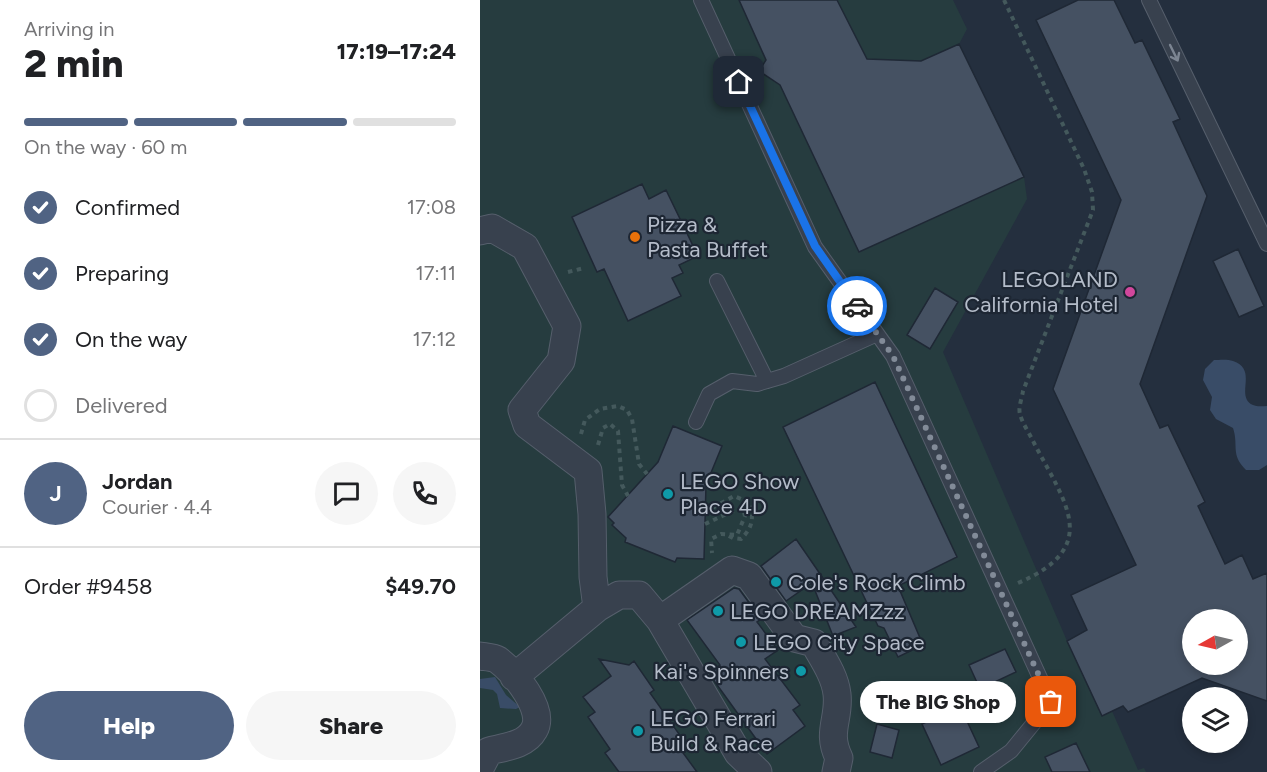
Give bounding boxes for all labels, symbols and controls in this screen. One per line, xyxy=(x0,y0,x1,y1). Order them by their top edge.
text: Arriving in xyxy=(24,17,114,41)
text: 17:19–17:24 xyxy=(337,38,456,65)
text: 2 min xyxy=(24,40,124,87)
one-way arrow xyxy=(1169,43,1181,61)
pin xyxy=(713,56,764,107)
icon: home xyxy=(722,65,755,98)
text: On the way · 60 m xyxy=(24,135,187,159)
icon: check xyxy=(24,191,57,224)
text: Confirmed xyxy=(75,194,180,221)
text: 17:08 xyxy=(407,195,456,219)
place label: Pizza & Pasta Buffet xyxy=(647,211,768,263)
marker: Pizza & Pasta Buffet xyxy=(628,230,642,244)
icon: check xyxy=(24,257,57,290)
text: Preparing xyxy=(75,260,169,287)
text: 17:11 xyxy=(415,261,456,285)
place label: LEGOLAND California Hotel xyxy=(964,266,1118,318)
courier xyxy=(827,276,887,336)
marker: LEGOLAND California Hotel xyxy=(1123,285,1137,299)
icon: car xyxy=(841,290,874,323)
icon: check xyxy=(24,323,57,356)
text: On the way xyxy=(75,326,187,353)
text: 17:12 xyxy=(413,327,456,351)
text: Delivered xyxy=(75,392,168,419)
button: chat xyxy=(315,462,378,525)
button: phone xyxy=(393,462,456,525)
text: Jordan xyxy=(102,468,173,495)
place label: LEGO Show Place 4D xyxy=(680,468,800,520)
text: J xyxy=(49,480,62,507)
marker: LEGO Show Place 4D xyxy=(661,487,675,501)
text: Courier · 4.4 xyxy=(102,495,212,519)
place label: Cole's Rock Climb xyxy=(788,569,966,596)
text: Order #9458 xyxy=(24,573,152,600)
text: $49.70 xyxy=(385,573,456,600)
marker: Cole's Rock Climb xyxy=(769,575,783,589)
place label: LEGO DREAMZzz xyxy=(730,598,905,625)
marker: LEGO DREAMZzz xyxy=(711,604,725,618)
north arrow xyxy=(1182,609,1248,675)
map controls xyxy=(1182,609,1248,753)
place label: LEGO City Space xyxy=(753,629,925,656)
marker: LEGO City Space xyxy=(734,635,748,649)
place label: Kai's Spinners xyxy=(653,658,789,685)
marker: Kai's Spinners xyxy=(794,664,808,678)
pin xyxy=(1025,676,1076,727)
callout: The BIG Shop xyxy=(859,681,1015,723)
icon: bag xyxy=(1034,685,1067,718)
button: layers xyxy=(1182,687,1248,753)
text: The BIG Shop xyxy=(876,690,1000,714)
button: Help xyxy=(24,691,234,760)
button: Share xyxy=(246,691,456,760)
place label: LEGO Ferrari Build & Race xyxy=(650,705,776,757)
marker: LEGO Ferrari Build & Race xyxy=(631,724,645,738)

